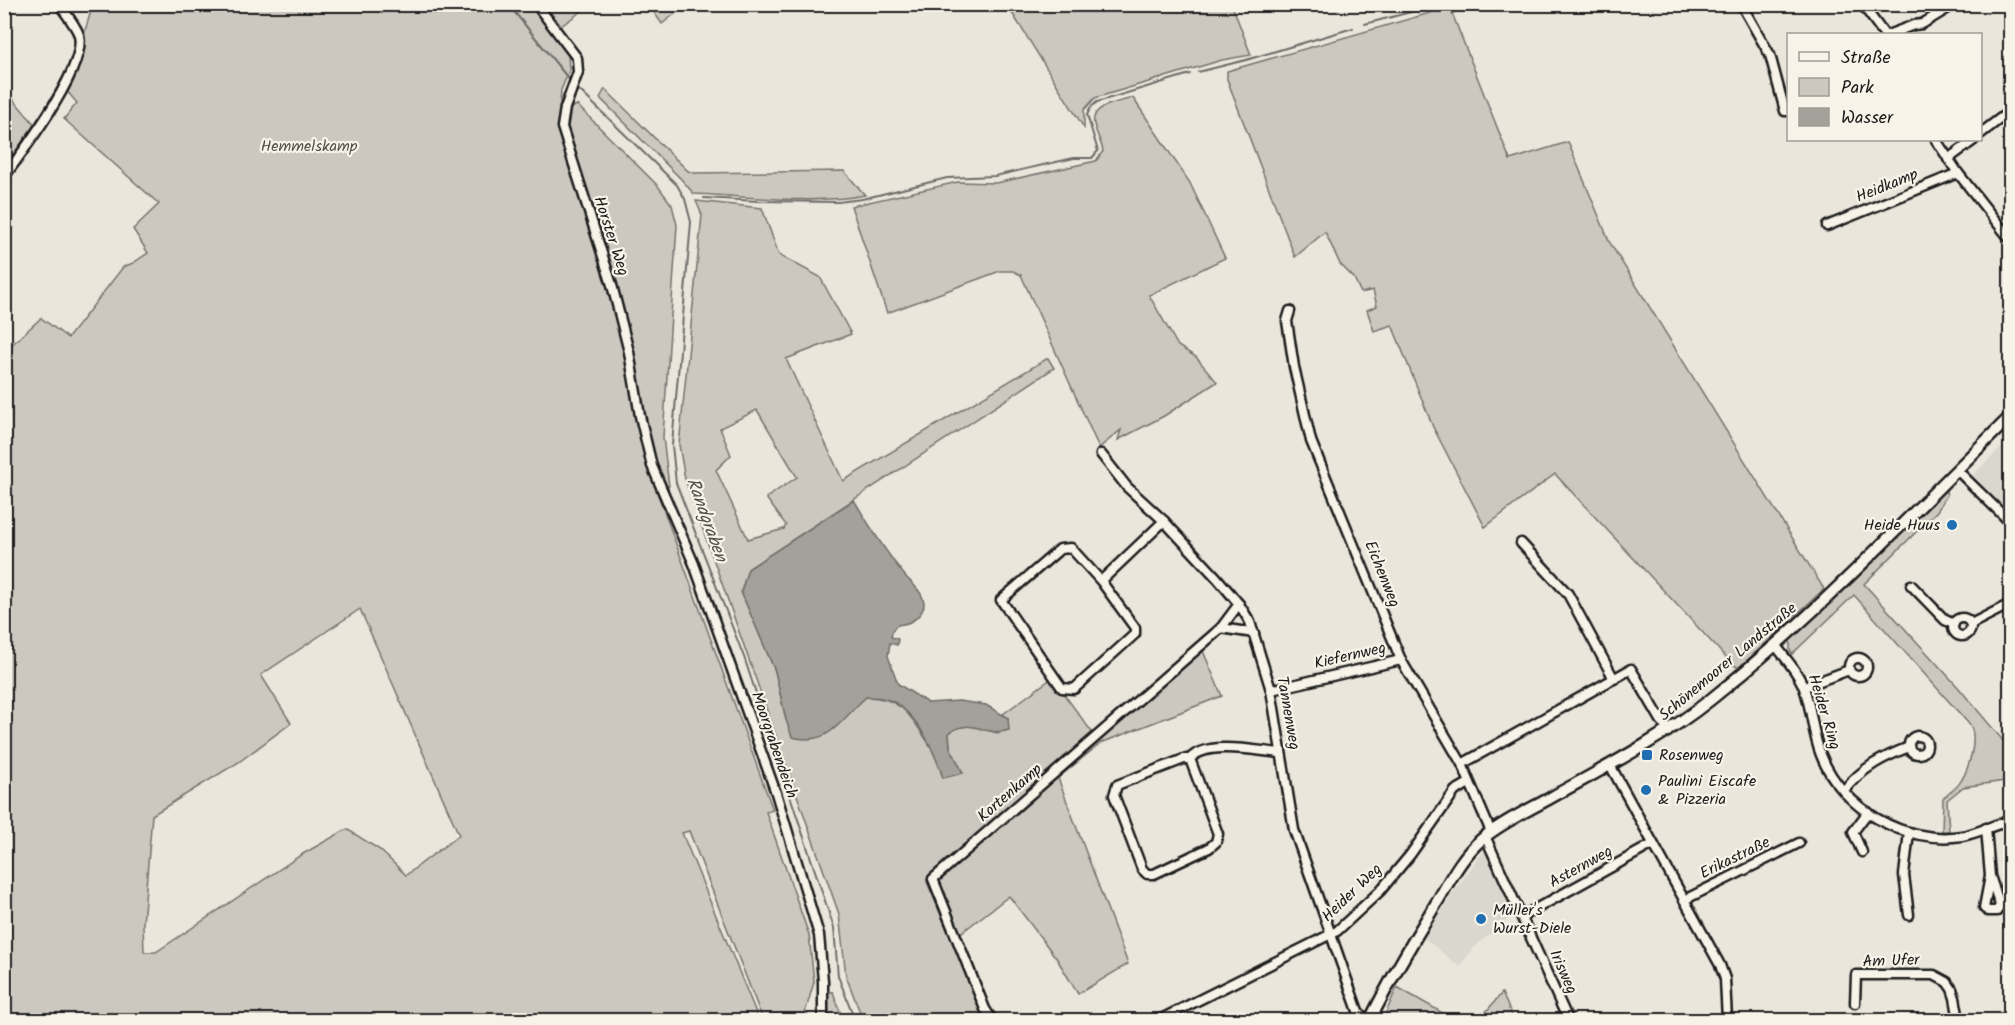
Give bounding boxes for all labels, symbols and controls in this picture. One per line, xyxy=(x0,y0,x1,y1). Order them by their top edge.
legend xyxy=(1787,33,1982,141)
text: Straße xyxy=(1841,44,1891,73)
text: Park xyxy=(1841,74,1874,103)
text: Wasser xyxy=(1841,104,1894,133)
park label: Hemmelskamp xyxy=(261,134,358,159)
street label: Heidkamp xyxy=(1852,162,1922,210)
street label: Horster Weg xyxy=(586,193,636,279)
water label: Randgraben xyxy=(677,474,735,567)
place label: Heide Huus xyxy=(1864,513,1940,538)
marker: Heide Huus xyxy=(1945,518,1959,532)
street label: Eichenweg xyxy=(1357,537,1407,611)
street label: Schönemoorer Landstraße xyxy=(1653,597,1803,727)
street label: Kiefernweg xyxy=(1312,636,1388,676)
street label: Heider Ring xyxy=(1801,671,1847,753)
street label: Tannenweg xyxy=(1269,674,1307,752)
street label: Moorgrabendeich xyxy=(744,688,804,802)
place label: Rosenweg xyxy=(1659,743,1724,768)
marker: Rosenweg xyxy=(1640,748,1654,762)
street label: Kortenkamp xyxy=(972,757,1048,828)
place label: Paulini Eiscafe & Pizzeria xyxy=(1658,769,1756,812)
marker: Paulini Eiscafe & Pizzeria xyxy=(1639,783,1653,797)
street label: Erikastraße xyxy=(1695,830,1775,886)
street label: Asternweg xyxy=(1545,839,1617,895)
street label: Heider Weg xyxy=(1316,858,1388,928)
place label: Müller's Wurst-Diele xyxy=(1493,898,1571,941)
marker: Müller's Wurst-Diele xyxy=(1474,912,1488,926)
street label: Irisweg xyxy=(1542,946,1584,998)
street label: Am Ufer xyxy=(1862,947,1922,974)

